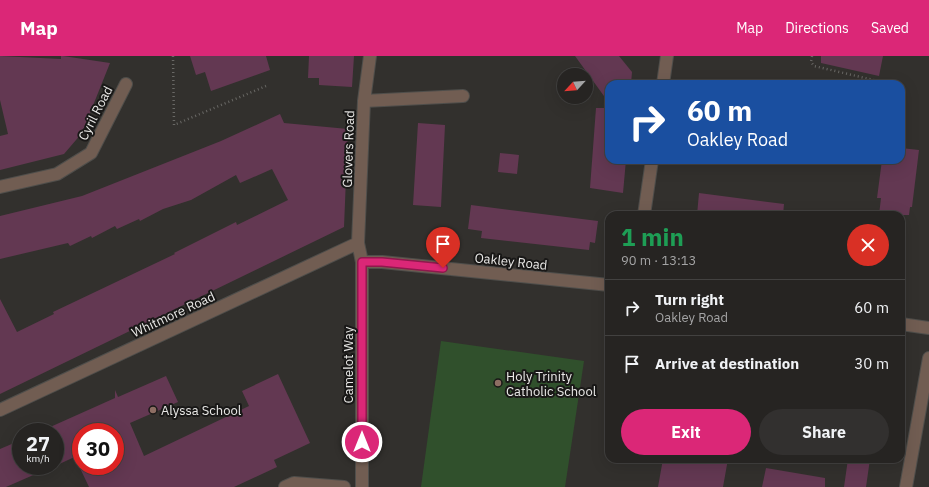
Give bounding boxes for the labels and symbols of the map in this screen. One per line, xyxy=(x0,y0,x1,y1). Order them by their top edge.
north arrow xyxy=(557,68,593,104)
street label: Cyril Road xyxy=(74,83,116,143)
street label: Glovers Road xyxy=(339,110,358,188)
pin xyxy=(426,227,460,268)
street label: Oakley Road xyxy=(474,249,548,274)
street label: Whitmore Road xyxy=(129,288,218,341)
street label: Camelot Way xyxy=(340,326,357,403)
place label: Holy Trinity Catholic School xyxy=(506,368,597,400)
marker: Holy Trinity Catholic School xyxy=(493,378,503,388)
place label: Alyssa School xyxy=(161,402,242,419)
marker: Alyssa School xyxy=(148,405,158,415)
position arrow xyxy=(341,421,383,463)
speed limit sign: 30 xyxy=(72,423,124,475)

